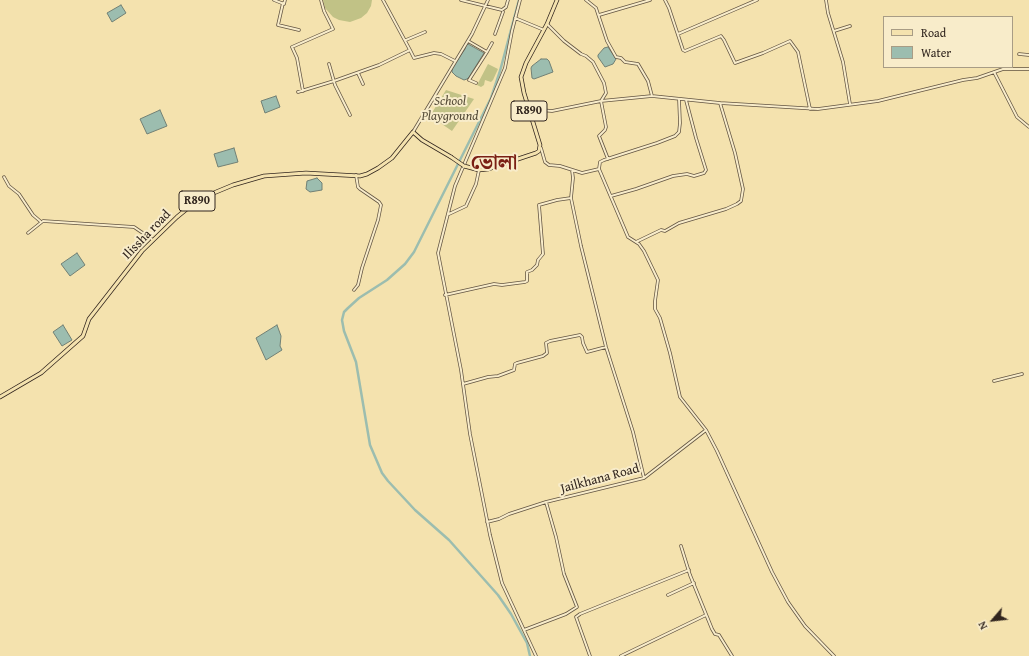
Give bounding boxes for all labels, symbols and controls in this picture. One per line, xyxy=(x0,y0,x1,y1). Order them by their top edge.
legend xyxy=(883,16,1013,68)
text: Road xyxy=(921,24,946,41)
text: Water xyxy=(921,44,951,61)
park label: School Playground xyxy=(421,94,479,125)
road number: R890 xyxy=(511,101,547,121)
district label: ভোলা xyxy=(471,151,517,177)
road number: R890 xyxy=(179,191,215,211)
street label: Ilissha road xyxy=(120,207,174,263)
street label: Jailkhana Road xyxy=(559,461,641,497)
north arrow xyxy=(973,600,1013,640)
text: N xyxy=(974,619,991,633)

